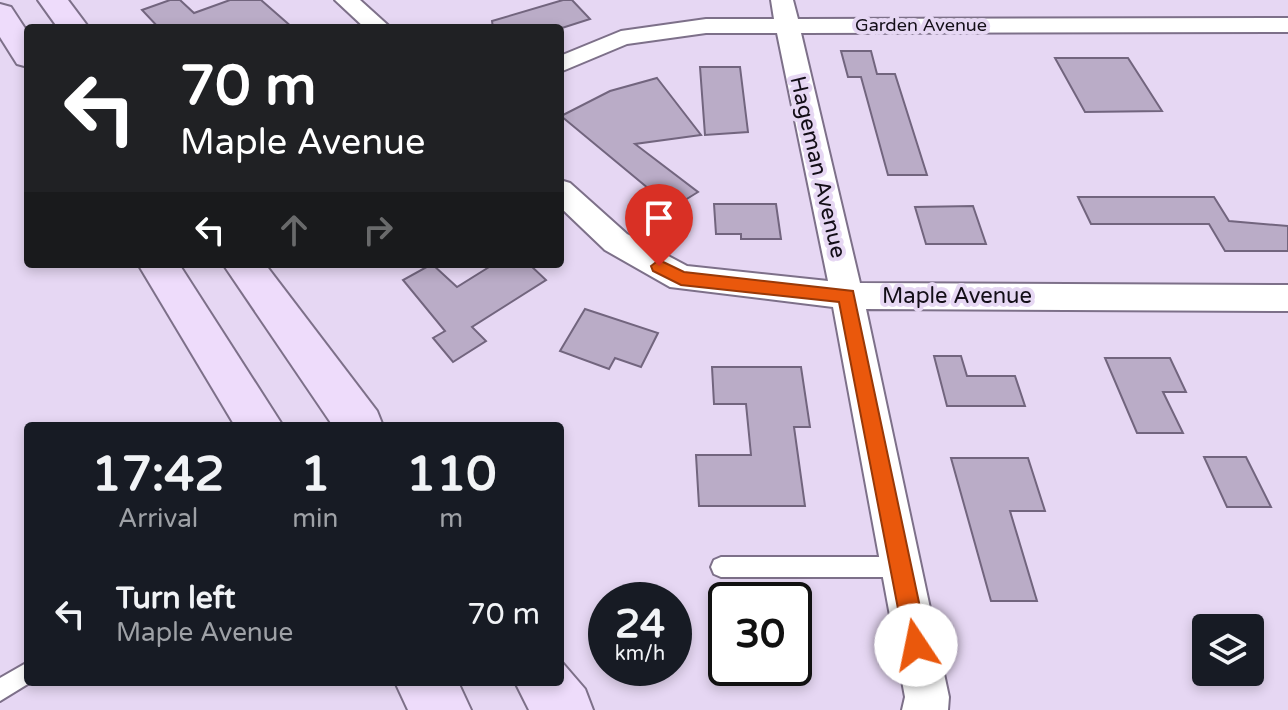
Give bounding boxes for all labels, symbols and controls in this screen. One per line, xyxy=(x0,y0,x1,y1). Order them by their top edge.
street label: Garden Avenue xyxy=(855,14,987,36)
text: 70 m xyxy=(180,53,316,120)
icon: left xyxy=(48,56,152,160)
street label: Hageman Avenue xyxy=(784,74,852,260)
text: Maple Avenue xyxy=(180,121,425,164)
pin xyxy=(625,184,693,266)
icon: arrive xyxy=(637,196,681,240)
icon: left xyxy=(188,208,232,252)
icon: ahead xyxy=(272,208,316,252)
icon: right xyxy=(356,208,400,252)
street label: Maple Avenue xyxy=(882,283,1032,309)
text: 17:42 xyxy=(92,446,225,504)
text: 1 xyxy=(300,446,330,504)
text: 110 xyxy=(406,446,496,504)
text: Arrival xyxy=(118,503,198,534)
text: min xyxy=(292,503,338,534)
text: m xyxy=(439,503,463,534)
text: Turn left xyxy=(116,580,235,617)
speed limit sign: 30 xyxy=(708,582,812,686)
icon: left xyxy=(48,592,92,636)
text: 70 m xyxy=(467,596,540,633)
text: 24 xyxy=(615,600,665,648)
position arrow xyxy=(874,603,958,687)
map controls xyxy=(1192,614,1264,686)
button: layers xyxy=(1192,614,1264,686)
text: Maple Avenue xyxy=(116,617,293,648)
text: km/h xyxy=(615,642,665,666)

